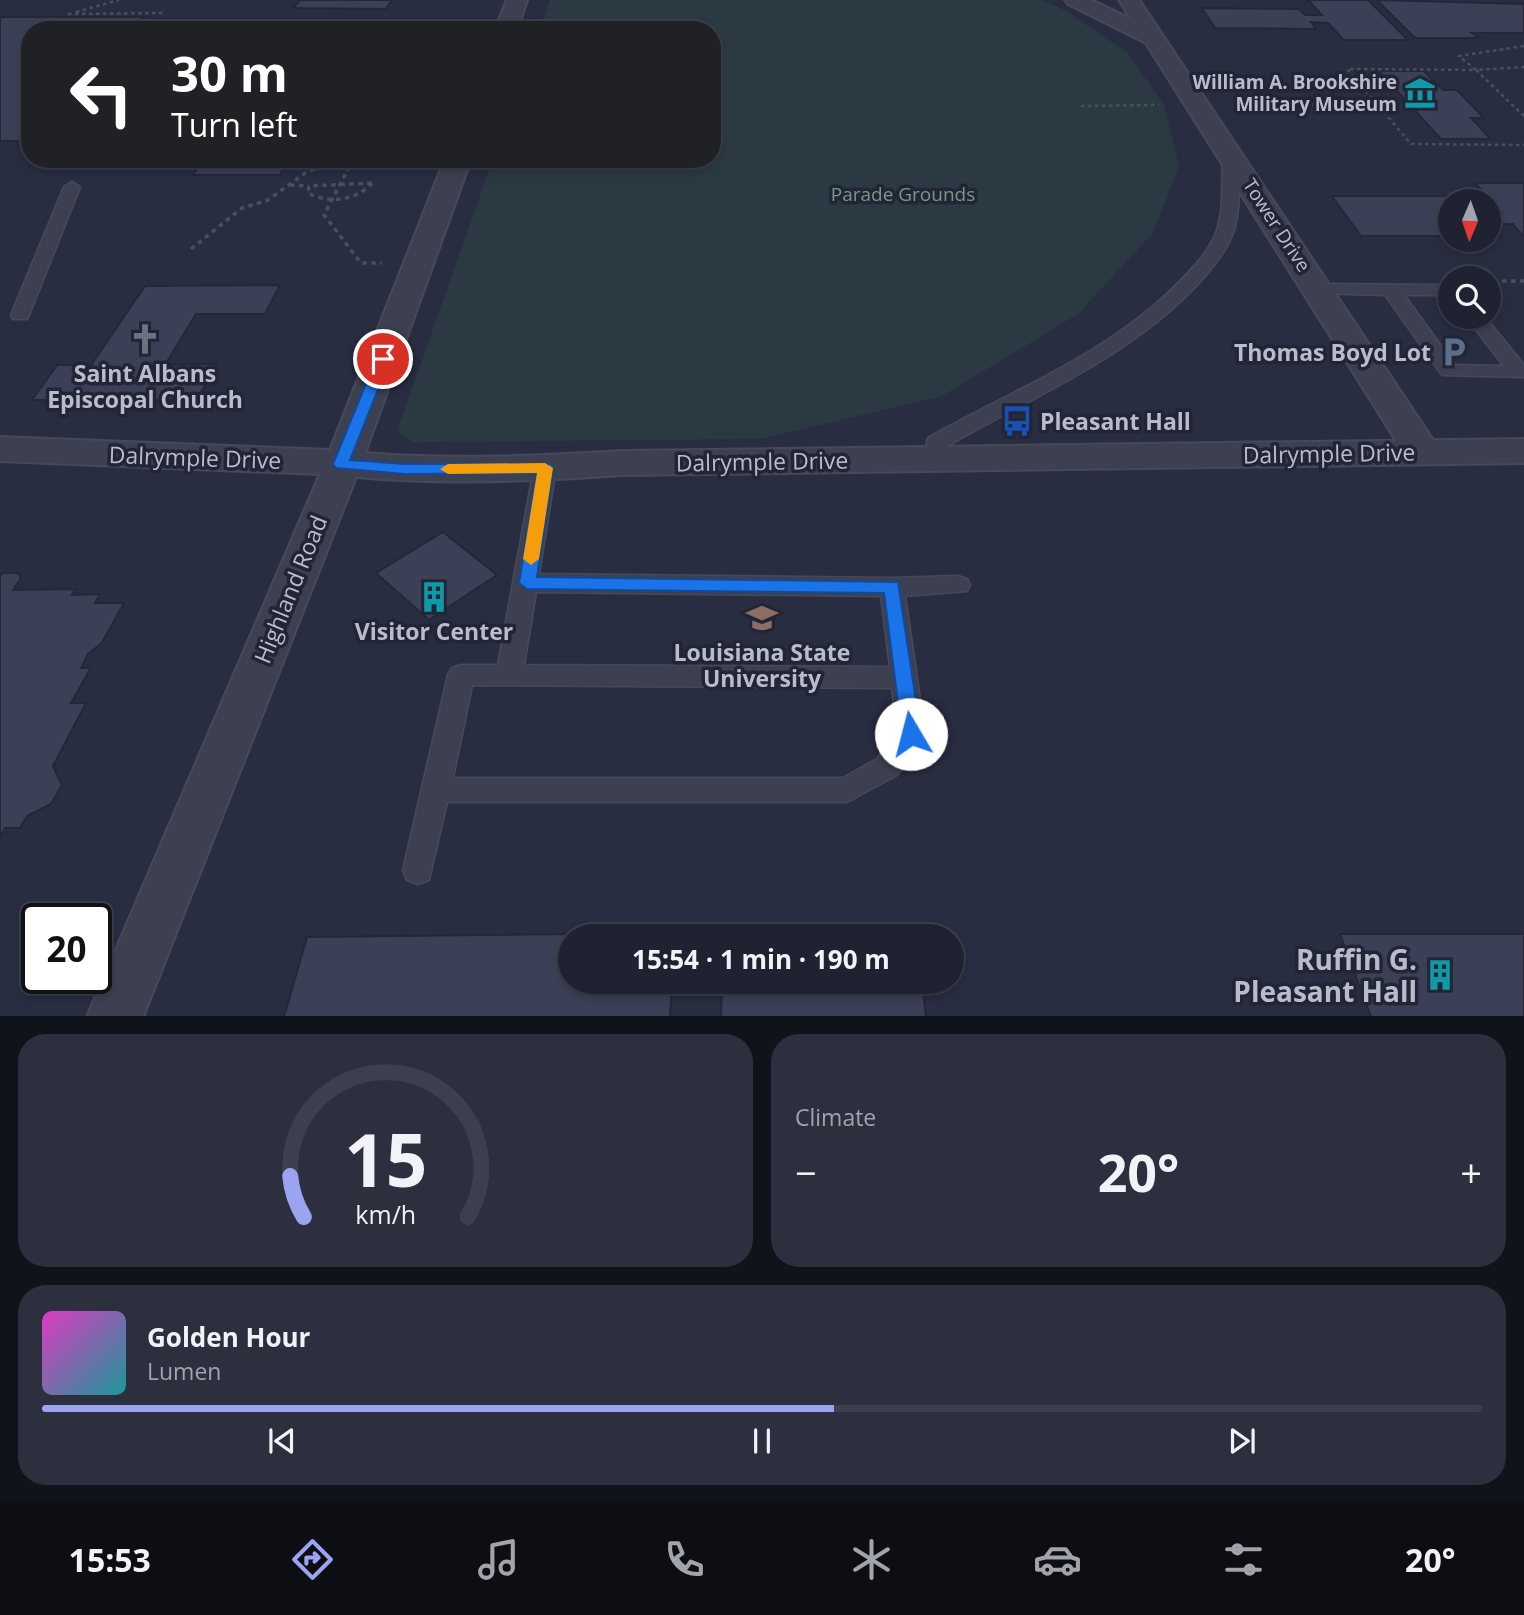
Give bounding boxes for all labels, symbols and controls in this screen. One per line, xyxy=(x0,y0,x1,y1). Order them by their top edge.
text: 30 m xyxy=(171,40,288,106)
icon: left xyxy=(56,49,147,140)
place label: William A. Brookshire Military Museum xyxy=(1193,69,1397,117)
museum icon: William A. Brookshire Military Museum xyxy=(1403,76,1437,110)
text: Turn left xyxy=(171,103,297,146)
street label: Tower Drive xyxy=(1237,173,1317,277)
park label: Parade Grounds xyxy=(831,181,975,207)
north arrow xyxy=(1438,189,1502,252)
map controls xyxy=(1438,189,1501,329)
button: search xyxy=(1438,266,1501,329)
church icon: Saint Albans Episcopal Church xyxy=(128,322,162,356)
pin xyxy=(353,329,413,389)
parking icon: Thomas Boyd Lot xyxy=(1437,335,1471,369)
place label: Thomas Boyd Lot xyxy=(1234,336,1431,368)
icon: arrive xyxy=(364,340,402,378)
place label: Saint Albans Episcopal Church xyxy=(47,357,243,415)
bus stop icon: Pleasant Hall xyxy=(1000,404,1034,438)
place label: Pleasant Hall xyxy=(1040,405,1191,437)
street label: Dalrymple Drive xyxy=(1242,435,1416,471)
street label: Dalrymple Drive xyxy=(108,438,282,476)
street label: Dalrymple Drive xyxy=(675,443,849,479)
street label: Highland Road xyxy=(246,510,334,668)
building icon: Visitor Center xyxy=(417,580,451,614)
school or university icon: Louisiana State University xyxy=(745,601,779,635)
place label: Visitor Center xyxy=(355,615,513,647)
place label: Louisiana State University xyxy=(674,636,850,694)
position arrow xyxy=(874,697,948,771)
speed limit sign: 20 xyxy=(21,903,112,994)
place label: Ruffin G. Pleasant Hall xyxy=(1233,940,1417,1010)
text: 15:54 · 1 min · 190 m xyxy=(632,941,890,977)
building icon: Ruffin G. Pleasant Hall xyxy=(1423,958,1457,992)
text: Climate xyxy=(795,1101,876,1133)
text: 15 xyxy=(344,1109,427,1208)
text: 20° xyxy=(1098,1136,1179,1207)
text: − xyxy=(795,1146,817,1198)
text: + xyxy=(1460,1146,1482,1198)
text: km/h xyxy=(355,1196,416,1230)
text: Golden Hour xyxy=(147,1319,310,1355)
text: Lumen xyxy=(147,1355,221,1387)
icon: previous xyxy=(263,1422,301,1460)
icon: pause xyxy=(743,1422,781,1460)
icon: next xyxy=(1223,1422,1261,1460)
icon: directions xyxy=(288,1535,337,1584)
icon: music xyxy=(474,1535,523,1584)
icon: phone xyxy=(660,1535,709,1584)
icon: climate xyxy=(847,1535,896,1584)
icon: car xyxy=(1033,1535,1082,1584)
icon: filters xyxy=(1219,1535,1268,1584)
text: 15:53 xyxy=(69,1538,151,1581)
text: 20° xyxy=(1405,1538,1455,1581)

